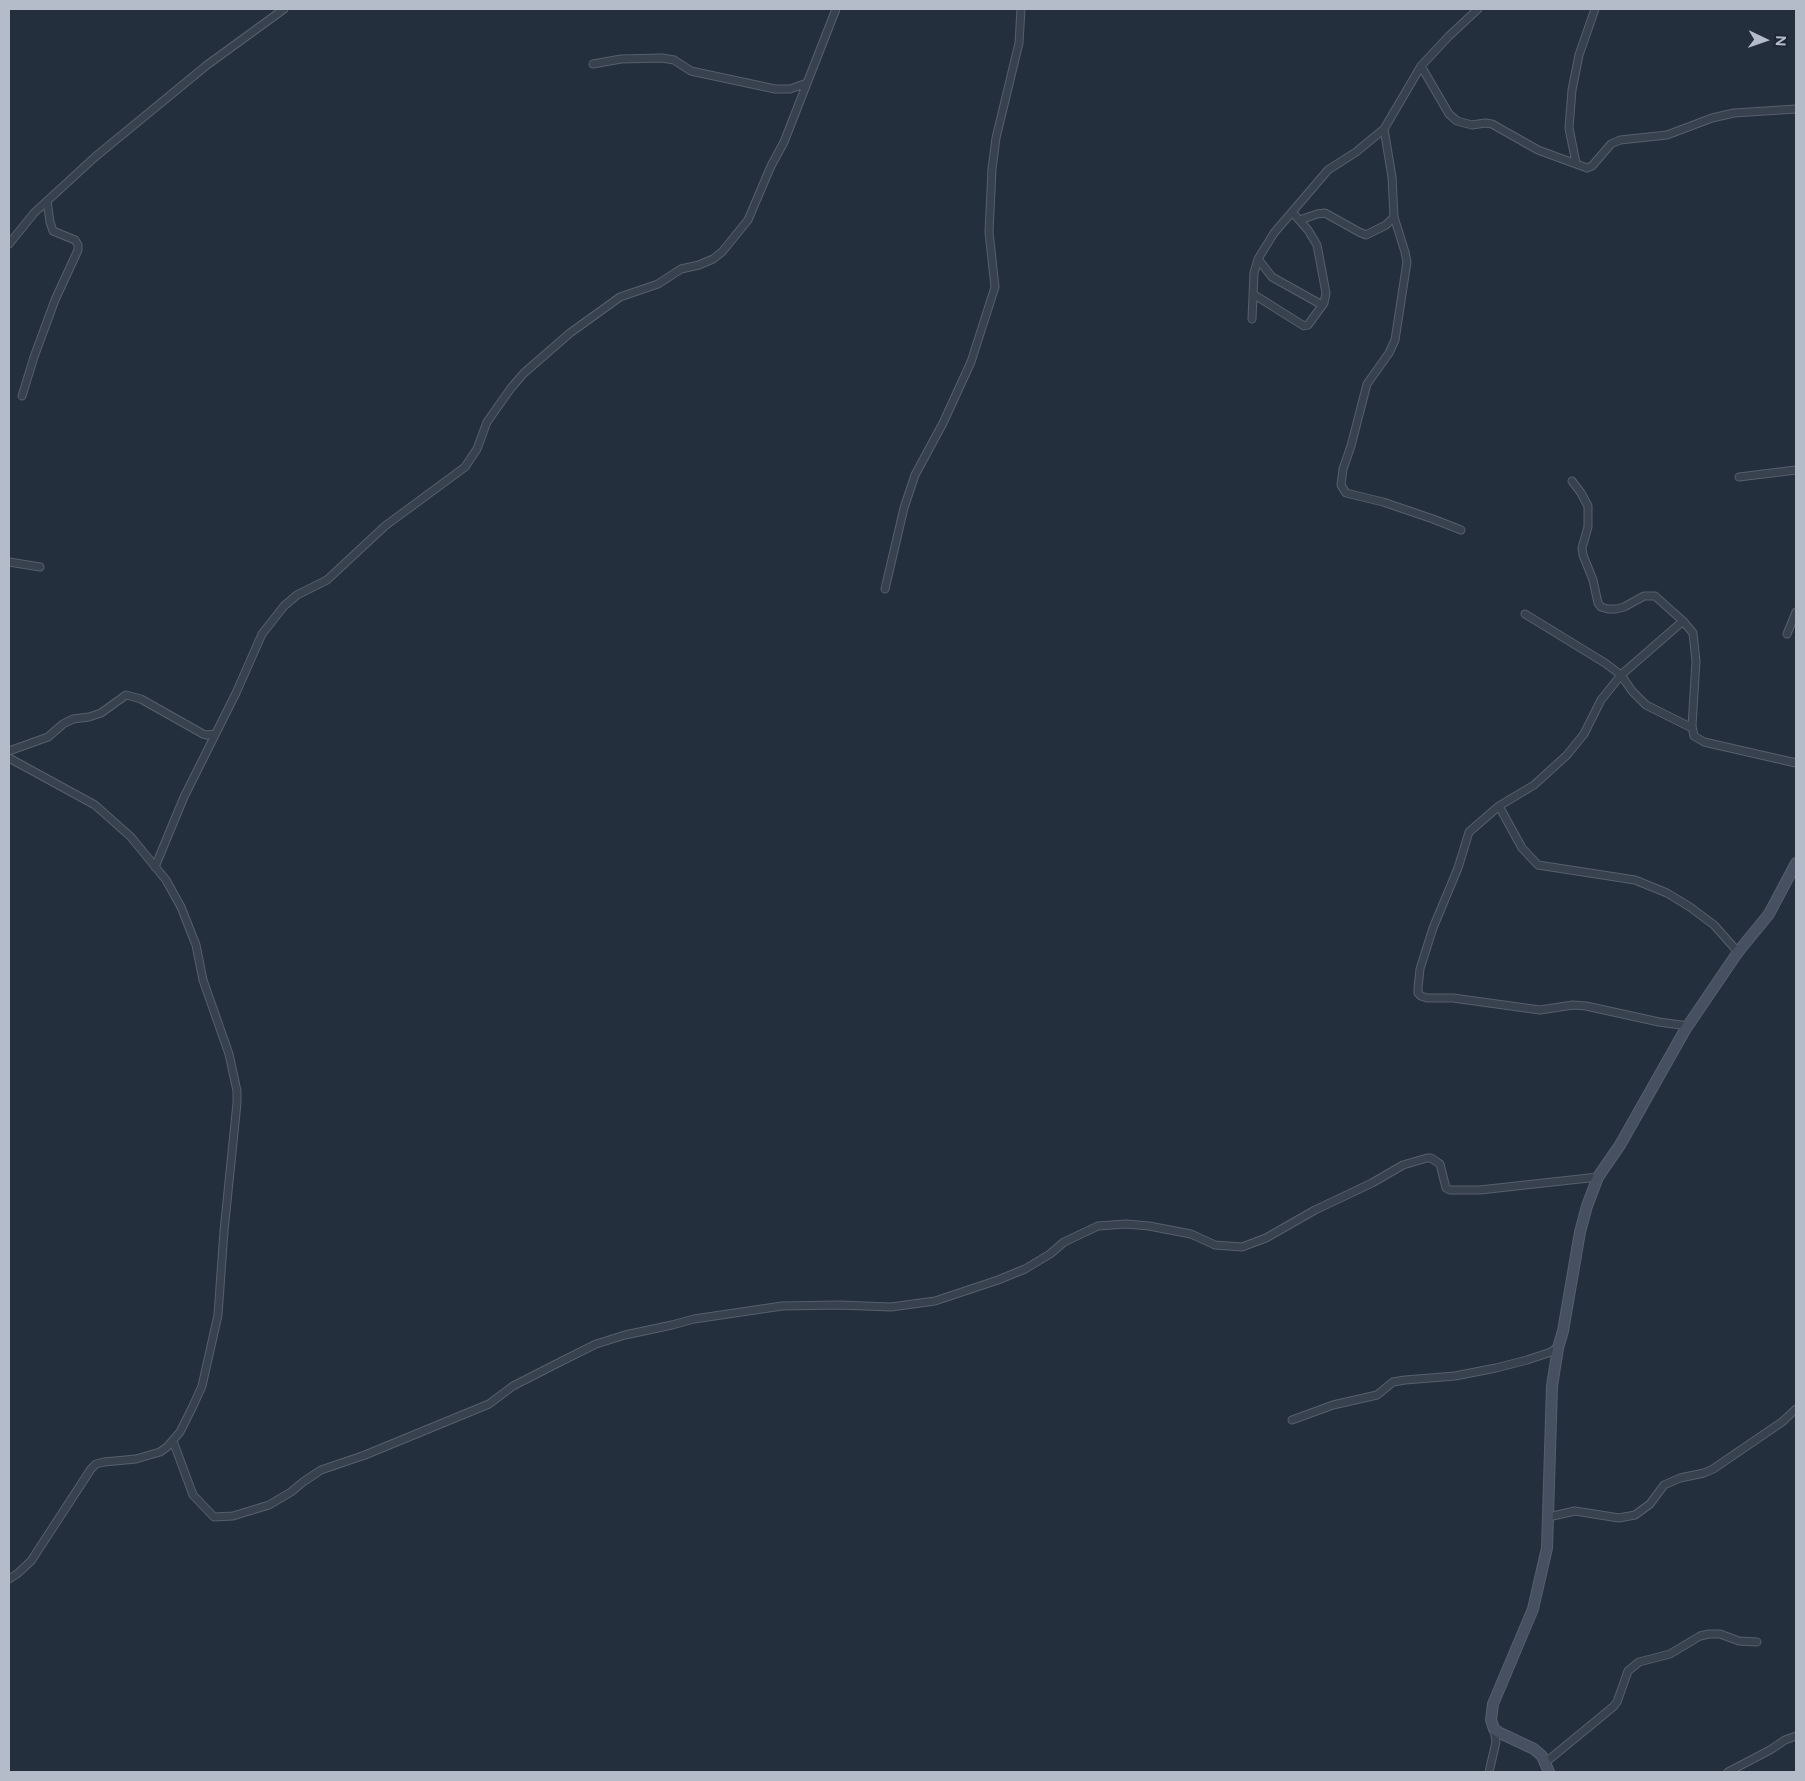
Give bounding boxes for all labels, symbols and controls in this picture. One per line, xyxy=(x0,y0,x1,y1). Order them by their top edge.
north arrow xyxy=(1740,15,1790,65)
text: N xyxy=(1772,35,1789,47)

